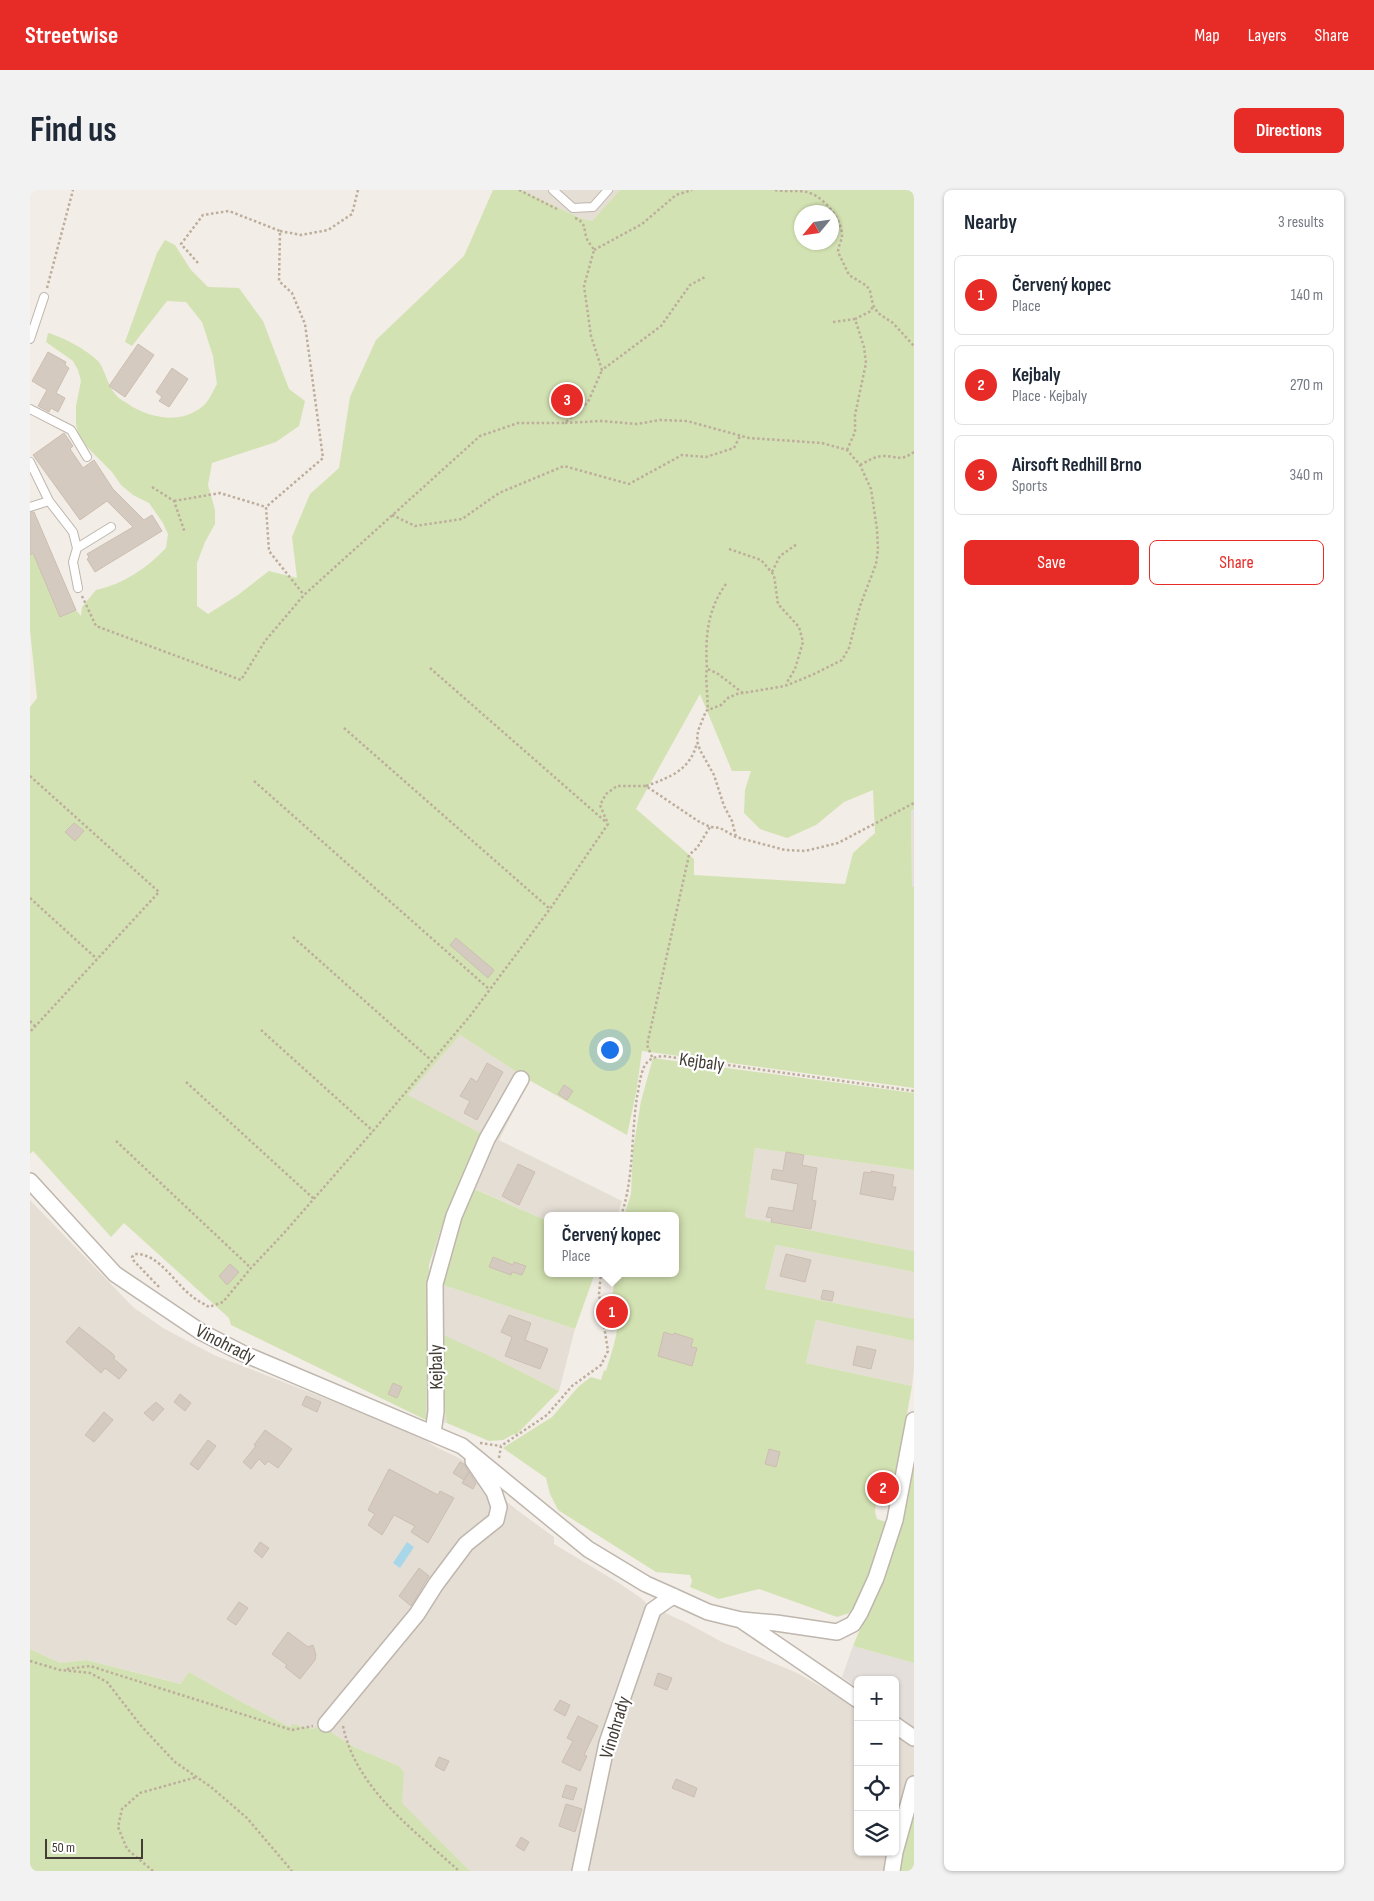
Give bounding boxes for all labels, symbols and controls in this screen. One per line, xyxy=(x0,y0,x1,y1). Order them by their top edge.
text: Streetwise xyxy=(25,21,118,50)
text: Map xyxy=(1195,25,1220,46)
text: Layers xyxy=(1248,25,1287,46)
text: Share xyxy=(1315,25,1349,46)
button: Directions xyxy=(1234,108,1344,153)
text: Find us xyxy=(30,109,117,152)
north arrow xyxy=(794,205,839,250)
text: Nearby xyxy=(964,210,1017,235)
text: 3 results xyxy=(1278,213,1324,232)
text: Červený kopec xyxy=(1012,274,1111,297)
text: 1 xyxy=(978,286,984,305)
text: 140 m xyxy=(1291,286,1323,305)
text: Place xyxy=(1012,297,1041,316)
text: Kejbaly xyxy=(1012,364,1061,387)
text: 2 xyxy=(977,376,985,395)
text: 270 m xyxy=(1290,376,1323,395)
pin: 3 xyxy=(551,381,583,419)
text: Place · Kejbaly xyxy=(1012,387,1087,406)
text: Airsoft Redhill Brno xyxy=(1012,454,1142,477)
text: 3 xyxy=(977,466,985,485)
text: 340 m xyxy=(1290,466,1323,485)
text: Sports xyxy=(1012,477,1047,496)
button: Save xyxy=(964,540,1139,585)
button: Share xyxy=(1149,540,1324,585)
your location xyxy=(597,1037,623,1063)
street label: Kejbaly xyxy=(678,1048,727,1077)
popup xyxy=(544,1212,679,1277)
text: Červený kopec xyxy=(562,1224,661,1247)
text: Place xyxy=(562,1247,591,1266)
pin: 1 xyxy=(596,1293,628,1331)
street label: Vinohrady xyxy=(192,1320,260,1369)
street label: Kejbaly xyxy=(425,1343,448,1390)
pin: 2 xyxy=(867,1469,899,1507)
map controls xyxy=(854,1676,899,1856)
button: + xyxy=(854,1676,899,1721)
street label: Vinohrady xyxy=(595,1693,636,1761)
button: − xyxy=(854,1721,899,1766)
button: locate xyxy=(854,1766,899,1811)
button: layers xyxy=(854,1811,899,1856)
scale bar xyxy=(45,1836,142,1859)
text: 50 m xyxy=(52,1839,75,1856)

